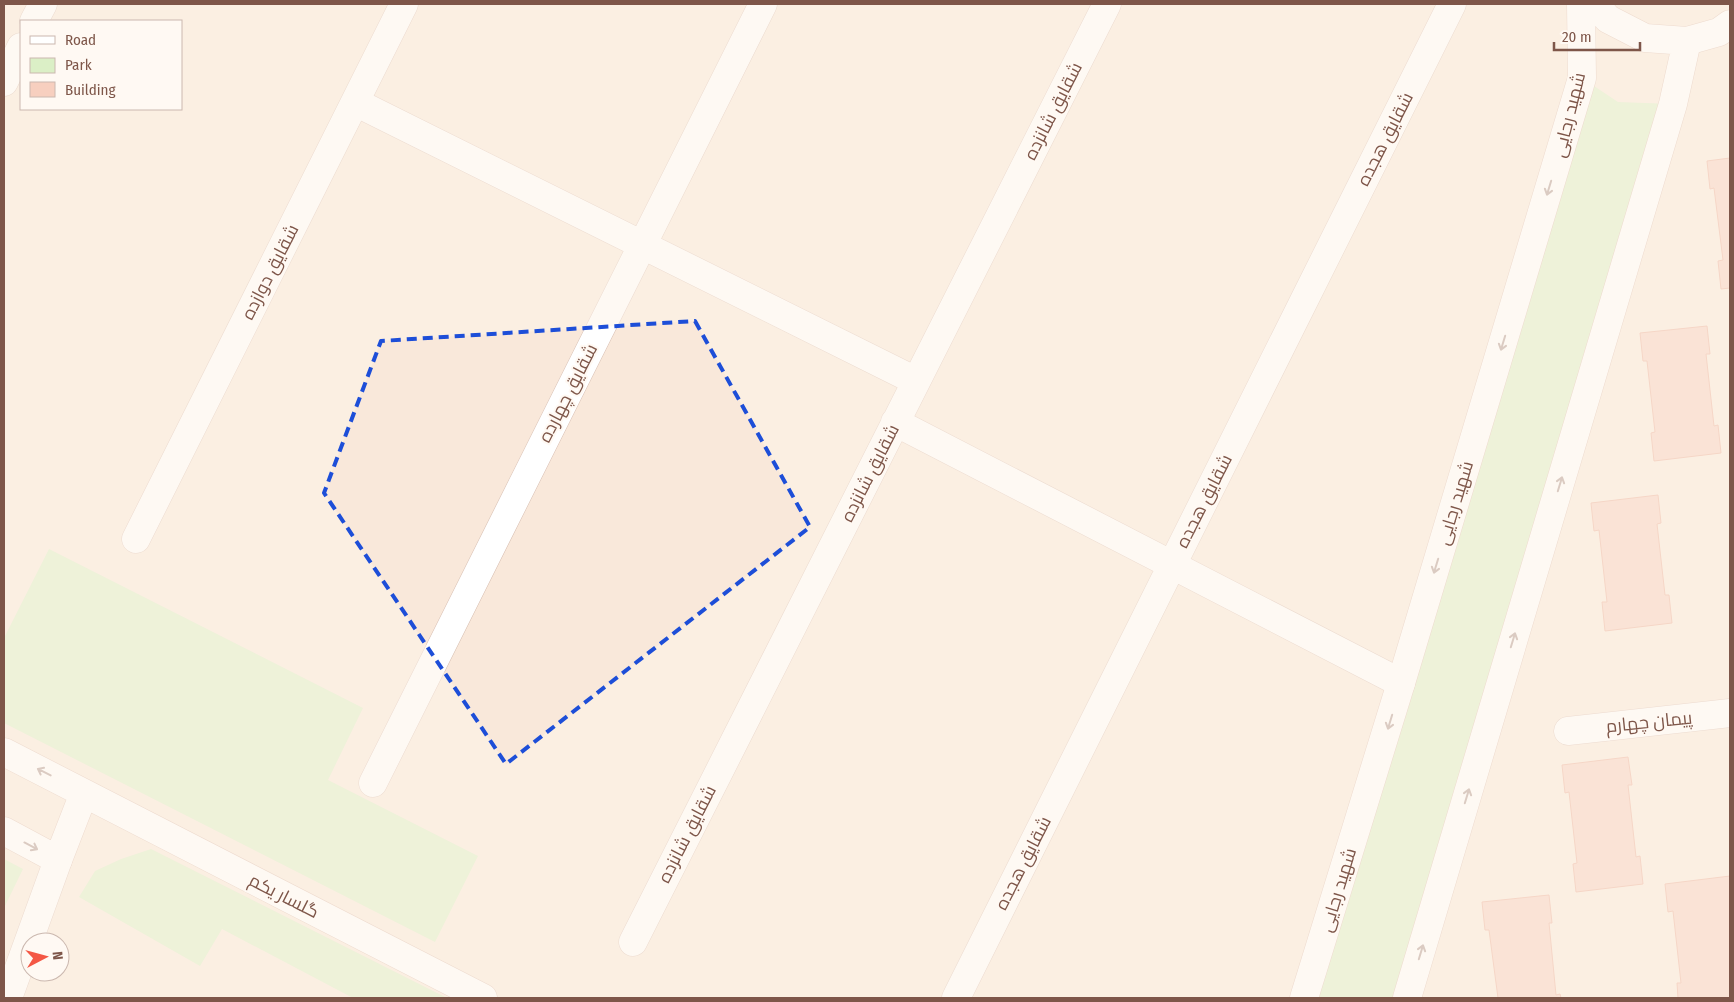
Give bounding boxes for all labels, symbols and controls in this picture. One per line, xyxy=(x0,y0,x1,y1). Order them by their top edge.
legend xyxy=(20,20,182,110)
scale bar xyxy=(1554,20,1640,52)
text: 20 m xyxy=(1562,28,1592,46)
text: Road xyxy=(65,31,96,49)
text: Park xyxy=(65,56,92,74)
street label: شقایق شانزده xyxy=(1019,59,1088,164)
street label: شهید رجایی xyxy=(1548,70,1590,160)
text: Building xyxy=(65,81,116,99)
street label: شقایق هجده xyxy=(1352,88,1419,190)
one-way arrow xyxy=(1544,179,1554,195)
street label: شقایق دوازده xyxy=(237,221,304,324)
one-way arrow xyxy=(1497,335,1507,351)
street label: شقایق چهارده xyxy=(534,340,603,447)
street label: شقایق شانزده xyxy=(836,421,905,526)
street label: شقایق هجده xyxy=(1171,450,1238,552)
street label: شهید رجایی xyxy=(1432,458,1478,548)
one-way arrow xyxy=(1555,477,1565,493)
one-way arrow xyxy=(1431,558,1441,574)
one-way arrow xyxy=(1509,632,1519,648)
street label: پیمان چهارم xyxy=(1605,706,1694,738)
one-way arrow xyxy=(1384,713,1394,729)
one-way arrow xyxy=(37,767,52,776)
street label: شقایق شانزده xyxy=(653,782,722,887)
one-way arrow xyxy=(1462,788,1472,804)
street label: شقایق هجده xyxy=(990,812,1057,914)
one-way arrow xyxy=(23,842,38,851)
street label: شهید رجایی xyxy=(1315,845,1361,935)
street label: گلسار یکم xyxy=(245,869,323,924)
north arrow xyxy=(20,932,70,982)
one-way arrow xyxy=(1416,944,1426,960)
text: N xyxy=(49,951,66,961)

